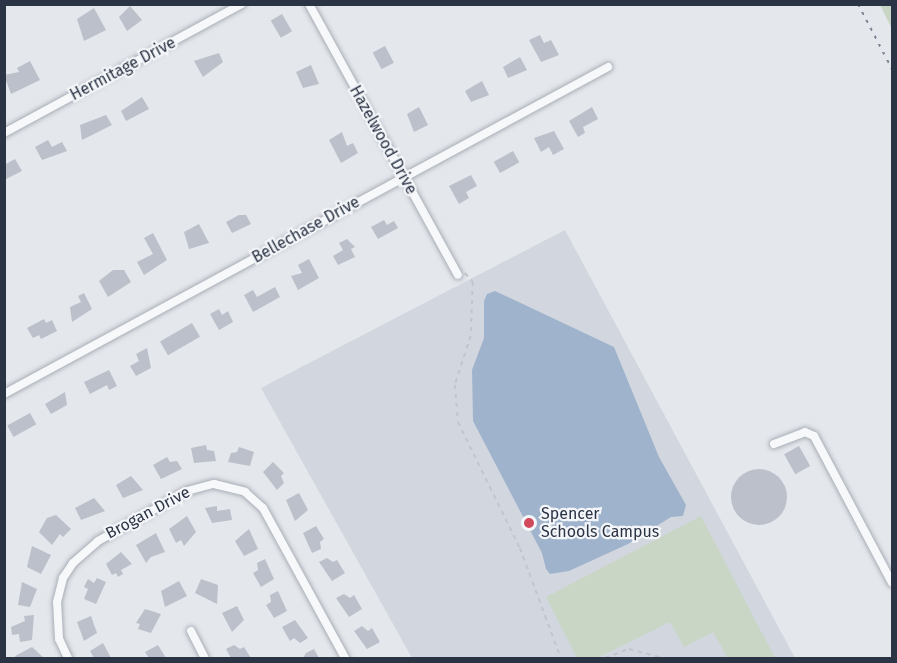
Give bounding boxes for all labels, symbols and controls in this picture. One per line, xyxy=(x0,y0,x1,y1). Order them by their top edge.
street label: Hermitage Drive xyxy=(67,33,179,105)
street label: Hazelwood Drive xyxy=(345,82,421,198)
street label: Bellechase Drive xyxy=(249,193,363,267)
street label: Brogan Drive xyxy=(103,483,193,543)
place label: Spencer Schools Campus xyxy=(541,504,659,542)
marker: Spencer Schools Campus xyxy=(522,516,536,530)

